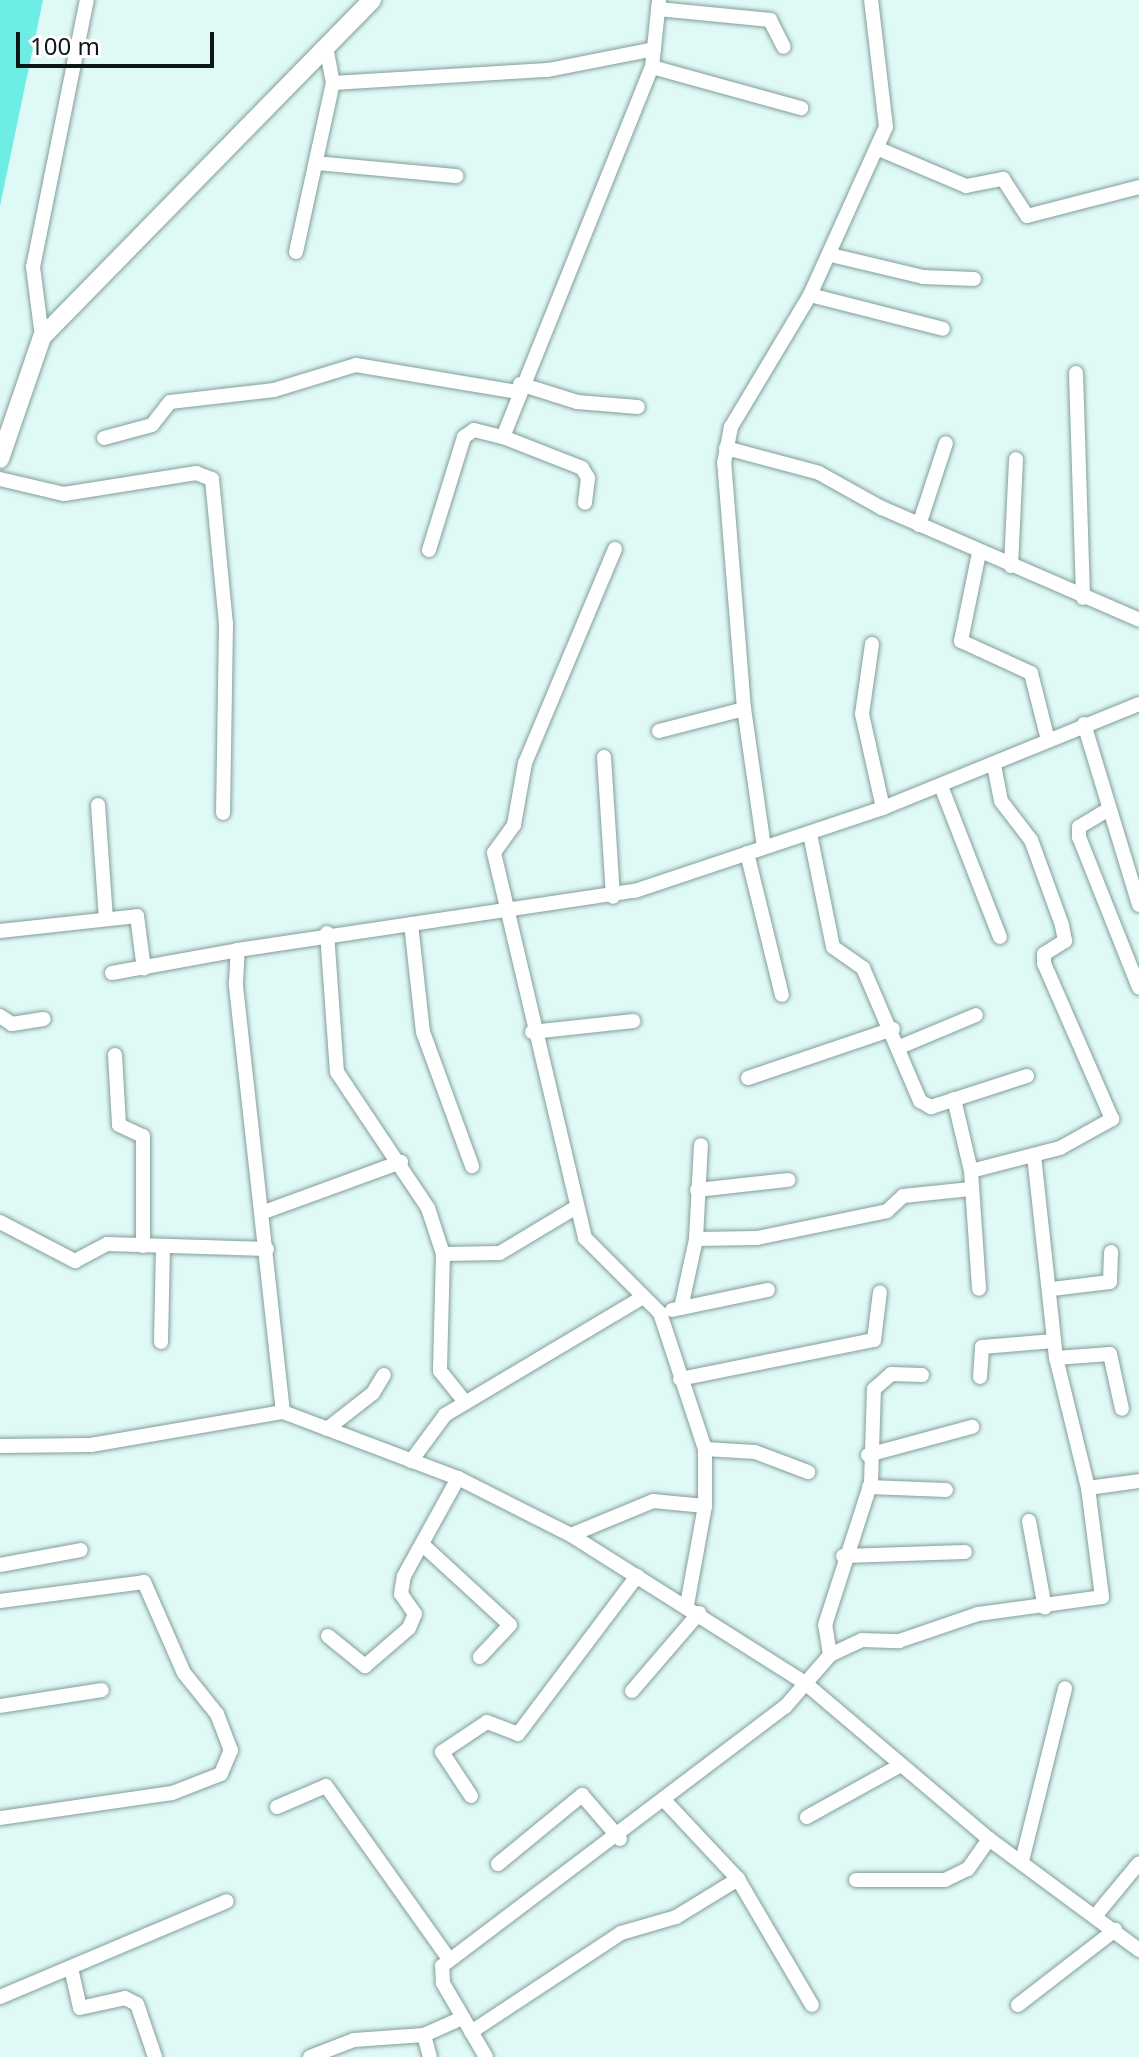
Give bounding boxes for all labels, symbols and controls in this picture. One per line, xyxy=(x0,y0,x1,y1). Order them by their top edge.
scale bar xyxy=(20,16,218,66)
text: 100 m xyxy=(30,29,100,62)

